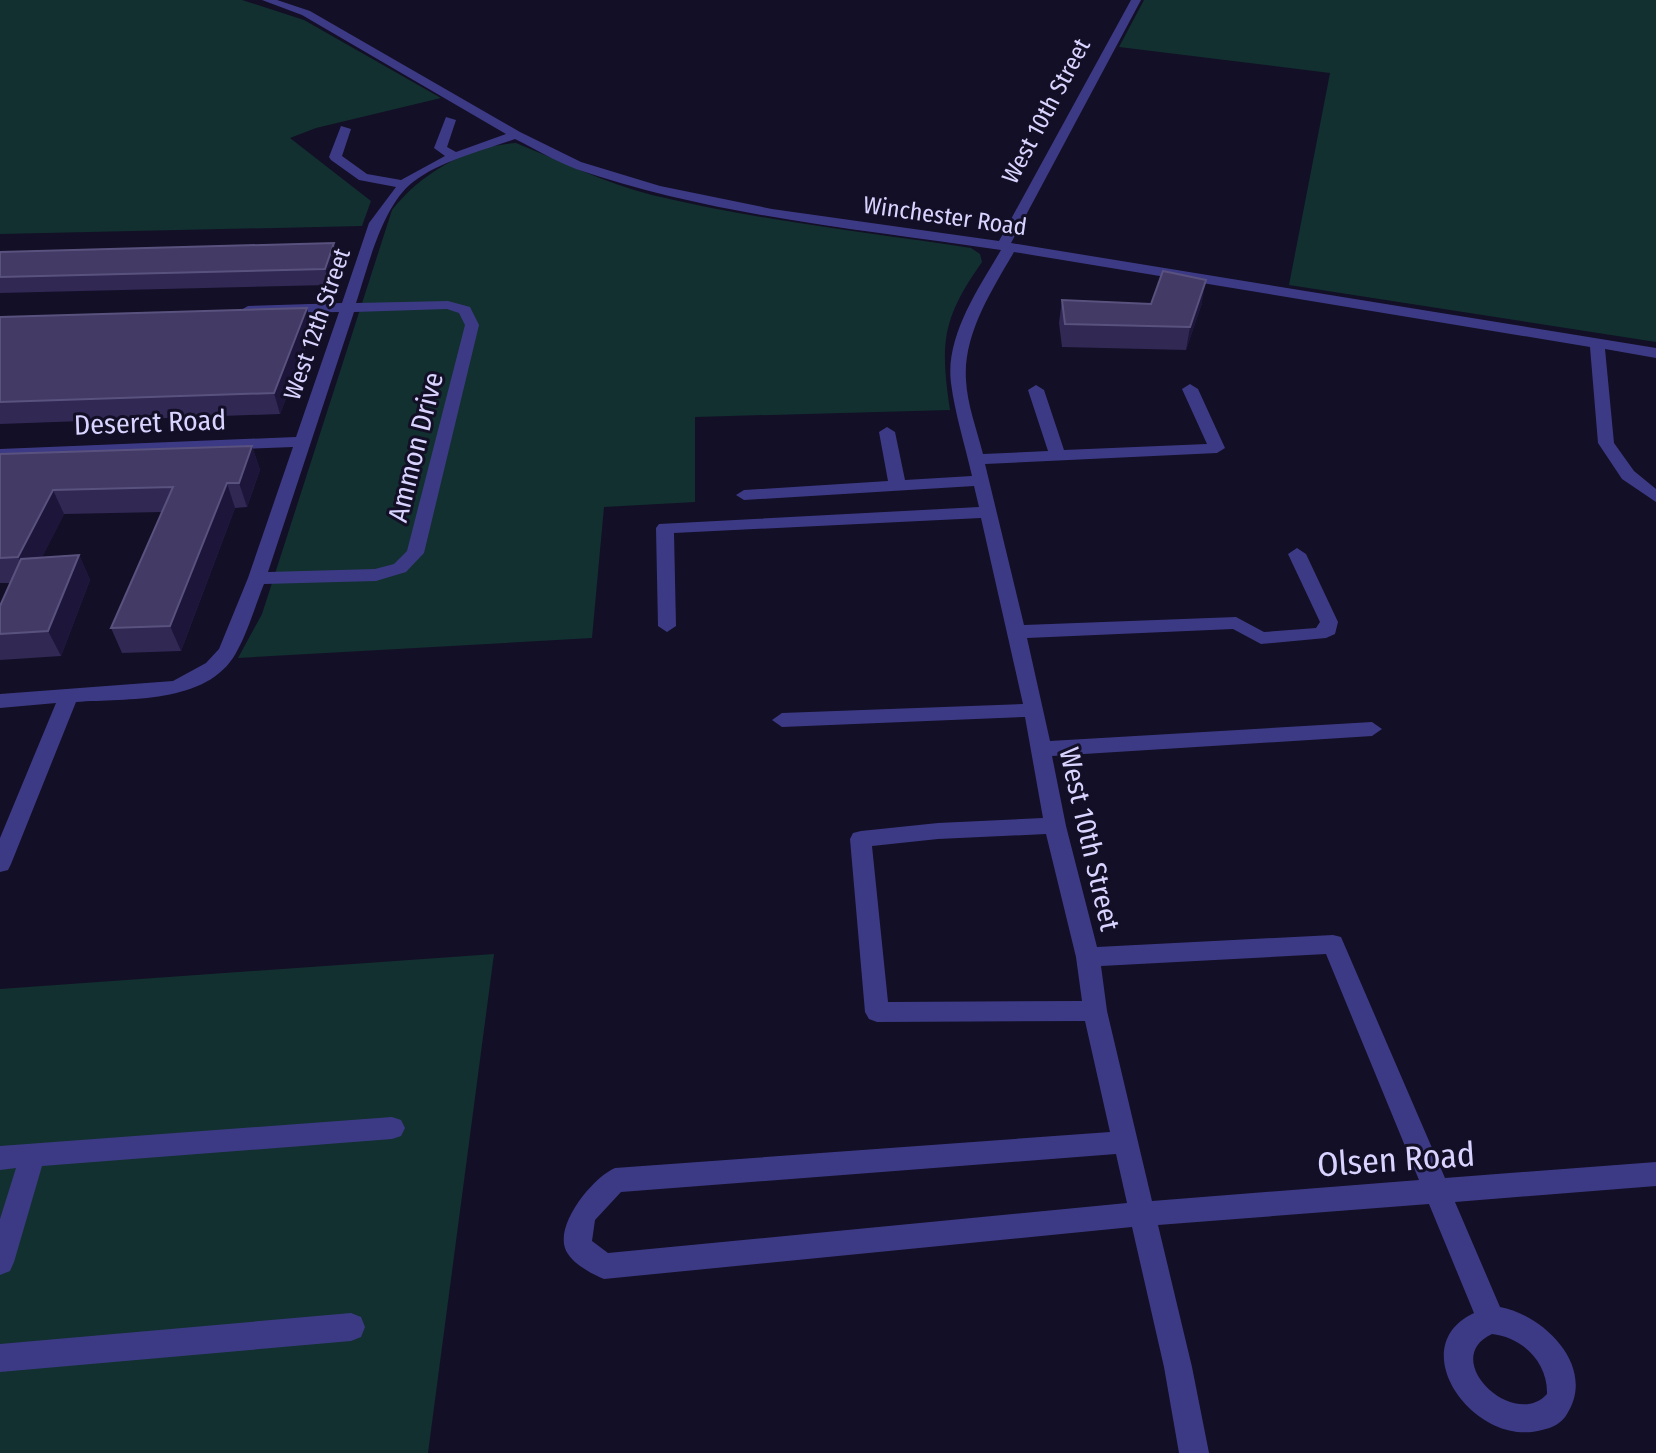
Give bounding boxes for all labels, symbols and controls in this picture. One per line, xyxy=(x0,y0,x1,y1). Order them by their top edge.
street label: West 10th Street xyxy=(996,34,1096,188)
street label: Winchester Road xyxy=(861,191,1029,241)
street label: West 12th Street xyxy=(278,244,356,403)
street label: Ammon Drive xyxy=(381,369,450,525)
street label: Deseret Road xyxy=(73,403,227,442)
street label: West 10th Street xyxy=(1052,744,1127,935)
street label: Olsen Road xyxy=(1316,1134,1476,1185)

